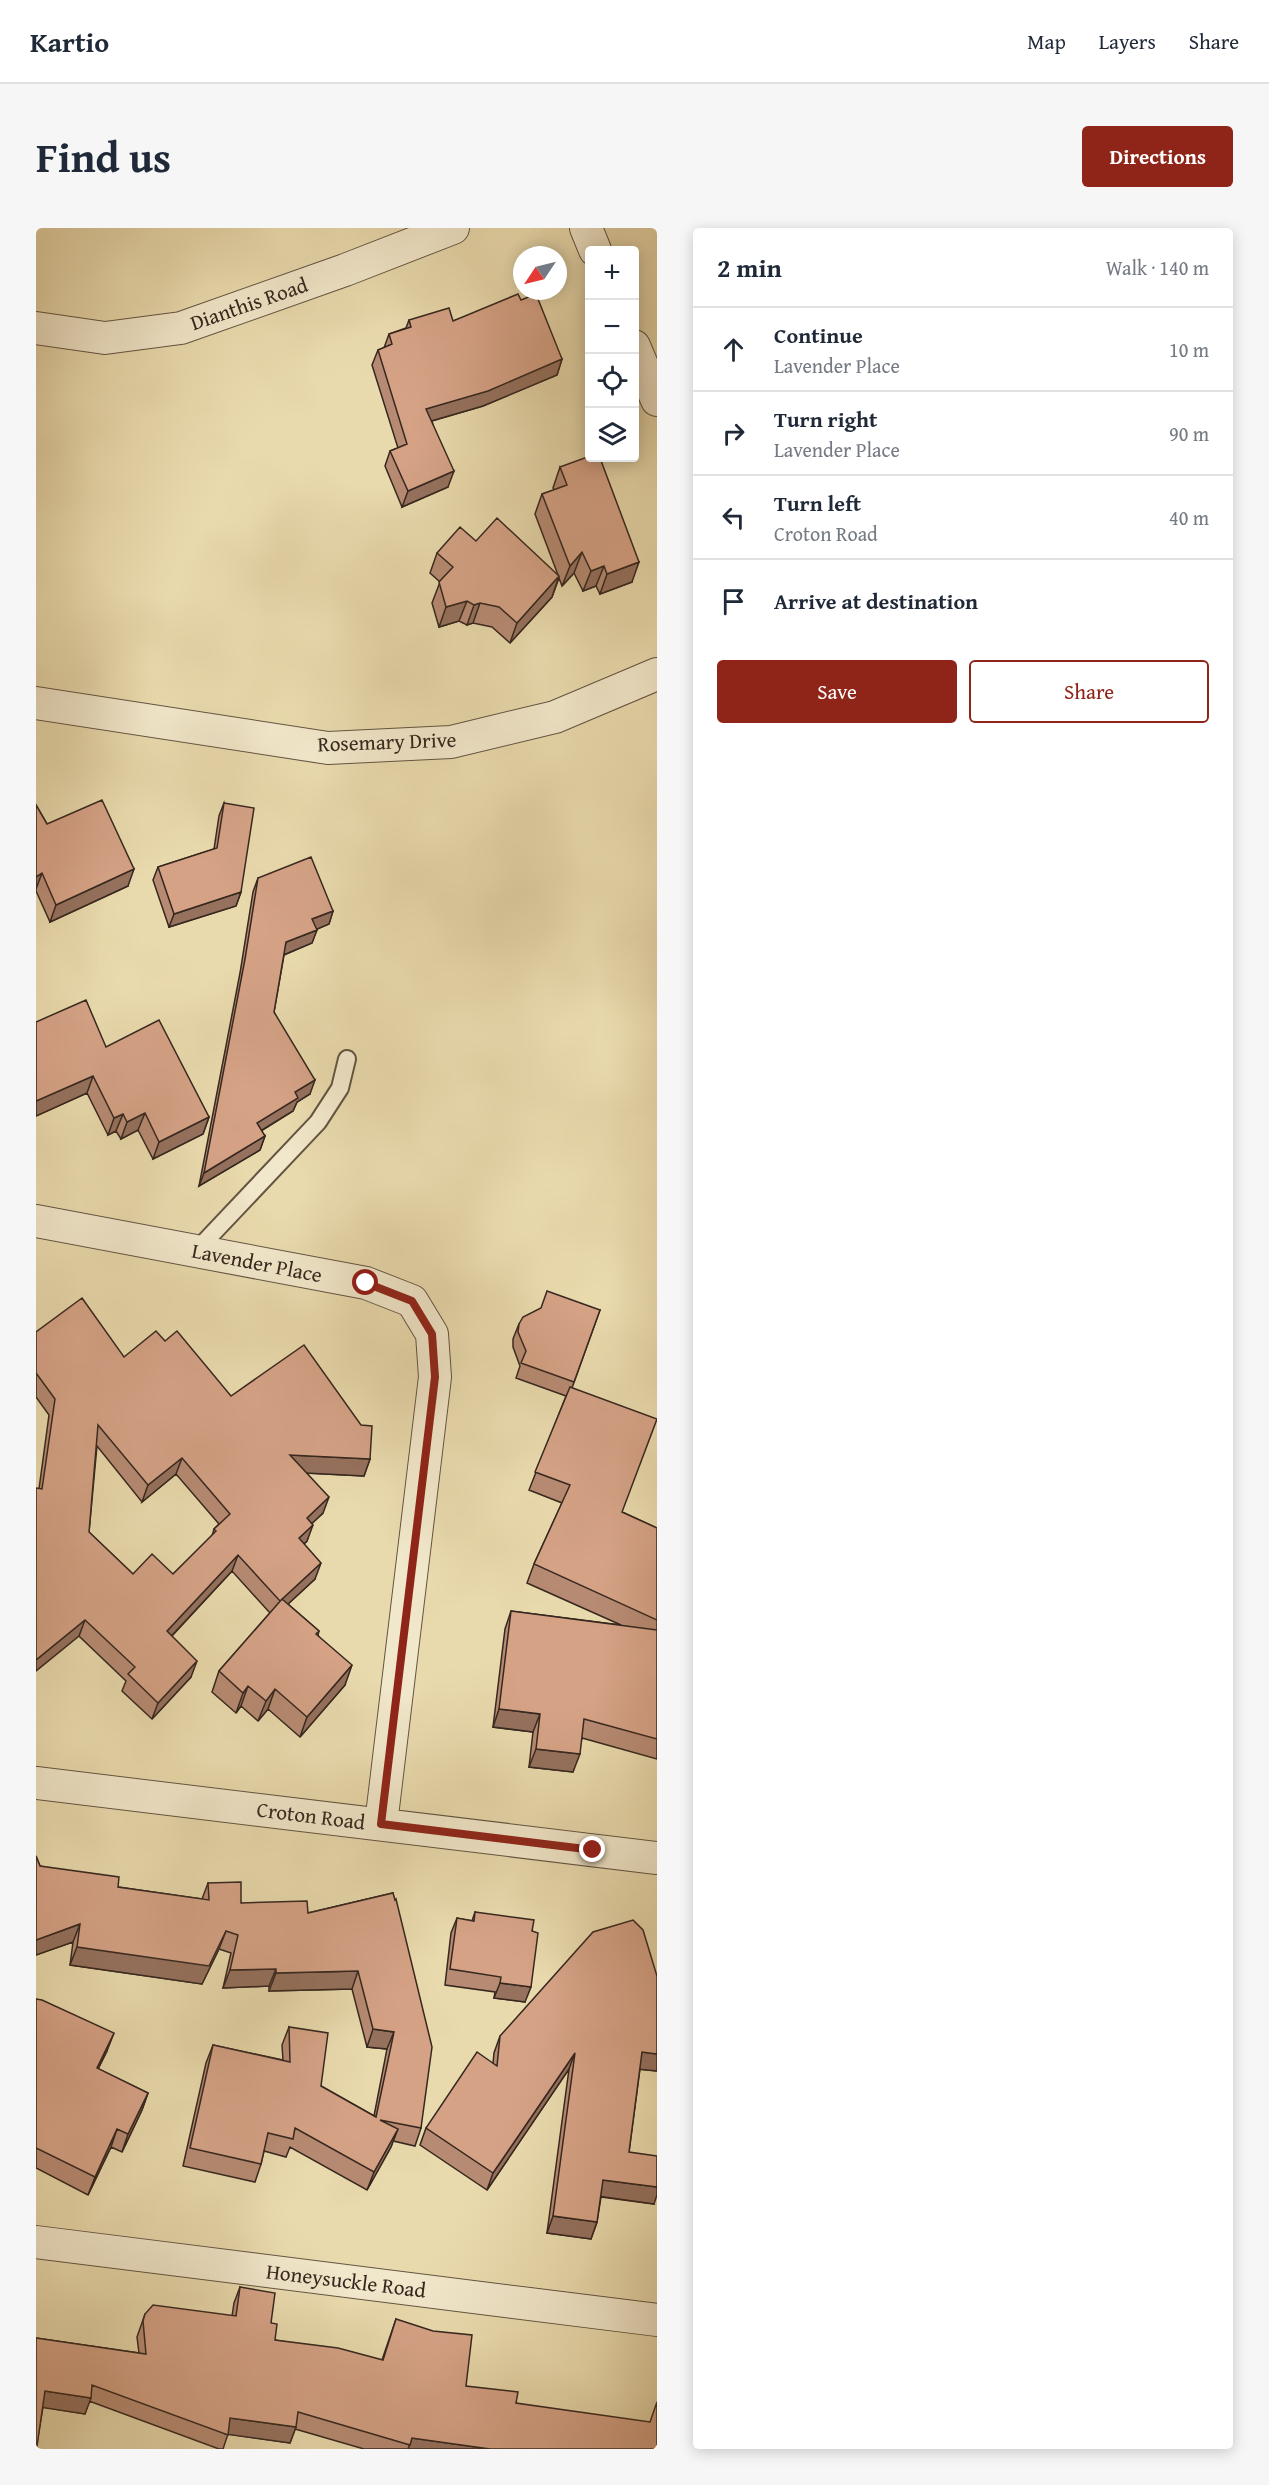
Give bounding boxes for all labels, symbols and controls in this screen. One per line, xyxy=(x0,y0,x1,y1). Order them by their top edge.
text: Kartio xyxy=(30,21,109,62)
text: Map xyxy=(1027,26,1066,57)
text: Layers xyxy=(1099,26,1156,57)
text: Share xyxy=(1189,26,1239,57)
text: Find us xyxy=(36,126,171,187)
button: Directions xyxy=(1082,126,1233,187)
north arrow xyxy=(513,246,567,300)
map controls xyxy=(585,246,639,462)
button: + xyxy=(585,246,639,300)
text: 2 min xyxy=(717,248,782,287)
text: Walk · 140 m xyxy=(1106,253,1209,282)
street label: Dianthis Road xyxy=(186,269,312,338)
button: − xyxy=(585,300,639,354)
text: Continue xyxy=(774,319,863,351)
icon: ahead xyxy=(717,333,750,366)
text: 10 m xyxy=(1169,335,1209,364)
text: Lavender Place xyxy=(774,351,900,380)
button: locate xyxy=(585,354,639,408)
text: Turn right xyxy=(774,403,877,435)
button: layers xyxy=(585,408,639,462)
icon: right xyxy=(717,417,750,450)
text: 90 m xyxy=(1169,419,1209,448)
text: Lavender Place xyxy=(774,435,900,464)
text: Turn left xyxy=(774,487,861,519)
icon: left xyxy=(717,501,750,534)
text: 40 m xyxy=(1169,503,1209,532)
text: Croton Road xyxy=(774,519,878,548)
icon: arrive xyxy=(717,585,750,618)
text: Arrive at destination xyxy=(774,585,978,617)
button: Save xyxy=(717,660,957,723)
button: Share xyxy=(969,660,1209,723)
street label: Rosemary Drive xyxy=(317,724,457,759)
street label: Lavender Place xyxy=(189,1235,325,1290)
route start xyxy=(352,1269,378,1295)
street label: Croton Road xyxy=(255,1793,368,1838)
route end xyxy=(579,1836,605,1862)
street label: Honeysuckle Road xyxy=(265,2255,428,2306)

